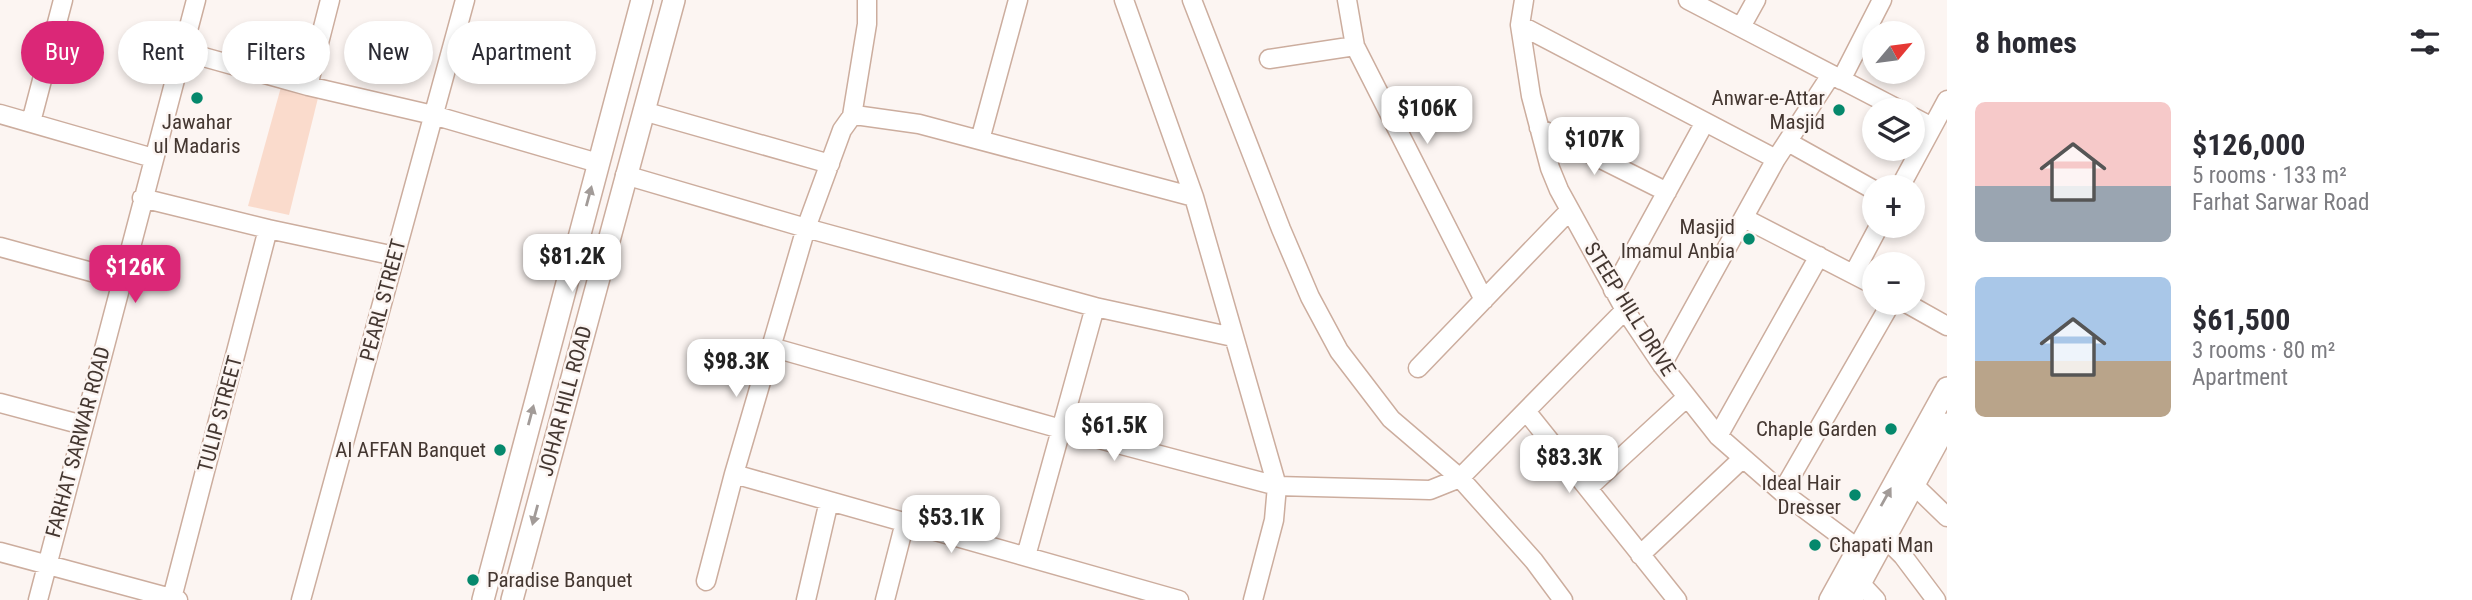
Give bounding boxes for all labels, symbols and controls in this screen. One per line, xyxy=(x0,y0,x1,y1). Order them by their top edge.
chip: Buy xyxy=(21,21,104,84)
chip: Rent xyxy=(118,21,208,84)
chip: Filters xyxy=(222,21,330,84)
chip: New xyxy=(344,21,433,84)
chip: Apartment xyxy=(447,21,596,84)
north arrow xyxy=(1862,21,1925,84)
map controls xyxy=(1862,21,1925,315)
icon: filters xyxy=(2406,23,2444,61)
text: 8 homes xyxy=(1975,25,2077,60)
pin: $106K xyxy=(1378,86,1476,146)
place label: Anwar-e-Attar Masjid xyxy=(1712,86,1825,134)
marker: Jawahar ul Madaris xyxy=(189,90,205,106)
text: $106K xyxy=(1397,95,1457,122)
button: layers xyxy=(1862,98,1925,161)
marker: Anwar-e-Attar Masjid xyxy=(1831,102,1847,118)
place label: Jawahar ul Madaris xyxy=(154,110,240,158)
pin: $107K xyxy=(1545,118,1643,177)
text: $107K xyxy=(1564,126,1624,153)
text: $126,000 xyxy=(2192,127,2305,162)
icon: home xyxy=(2031,130,2115,214)
text: 5 rooms · 133 m² xyxy=(2192,162,2347,189)
button: + xyxy=(1862,175,1925,238)
one-way arrow xyxy=(584,184,595,206)
text: Farhat Sarwar Road xyxy=(2192,189,2370,216)
place label: Masjid Imamul Anbia xyxy=(1621,215,1735,263)
marker: Masjid Imamul Anbia xyxy=(1741,231,1757,247)
pin: $81.2K xyxy=(515,234,629,294)
street label: PEARL STREET xyxy=(355,236,411,364)
street label: STEEP HILL DRIVE xyxy=(1579,238,1681,380)
text: $81.2K xyxy=(539,243,605,270)
pin: $126K xyxy=(86,246,184,305)
button: − xyxy=(1862,252,1925,315)
text: $126K xyxy=(105,254,165,281)
text: $61,500 xyxy=(2192,302,2290,337)
icon: home xyxy=(2031,305,2115,389)
street label: JOHAR HILL ROAD xyxy=(533,323,597,479)
text: 3 rooms · 80 m² xyxy=(2192,337,2335,364)
pin: $98.3K xyxy=(679,340,793,399)
street label: FARHAT SARWAR ROAD xyxy=(41,344,115,540)
text: $98.3K xyxy=(703,348,769,375)
street label: TULIP STREET xyxy=(193,353,247,475)
text: Apartment xyxy=(2192,364,2288,391)
pin: $61.5K xyxy=(1057,404,1171,463)
one-way arrow xyxy=(526,405,536,426)
text: $61.5K xyxy=(1081,412,1147,439)
place label: Chaple Garden xyxy=(1756,417,1877,441)
marker: Chaple Garden xyxy=(1883,421,1899,437)
pin: $83.3K xyxy=(1512,435,1626,495)
place label: Al AFFAN Banquet xyxy=(335,438,486,462)
marker: Al AFFAN Banquet xyxy=(492,442,508,458)
text: $83.3K xyxy=(1536,444,1602,471)
place label: Ideal Hair Dresser xyxy=(1761,471,1841,519)
marker: Ideal Hair Dresser xyxy=(1847,487,1863,503)
one-way arrow xyxy=(1880,487,1892,507)
pin: $53.1K xyxy=(894,496,1008,555)
text: $53.1K xyxy=(918,504,984,531)
one-way arrow xyxy=(529,505,539,526)
place label: Chapati Man xyxy=(1829,533,1933,557)
marker: Chapati Man xyxy=(1807,537,1823,553)
place label: Paradise Banquet xyxy=(487,568,633,592)
marker: Paradise Banquet xyxy=(465,572,481,588)

